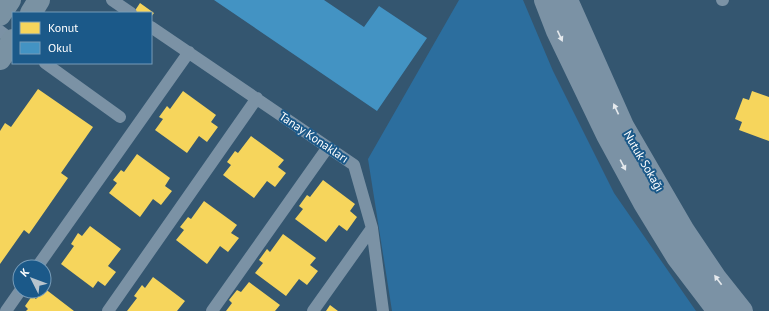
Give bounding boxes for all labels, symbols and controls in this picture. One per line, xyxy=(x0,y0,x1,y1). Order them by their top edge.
legend xyxy=(12,12,152,64)
text: Konut xyxy=(48,20,78,35)
one-way arrow xyxy=(557,30,563,42)
text: Okul xyxy=(48,40,72,55)
one-way arrow xyxy=(612,102,618,114)
street label: Tanay Konakları xyxy=(276,108,352,166)
street label: Nutuk Sokağı xyxy=(621,128,667,194)
one-way arrow xyxy=(620,159,627,171)
north arrow xyxy=(12,259,52,299)
text: K xyxy=(17,265,32,280)
one-way arrow xyxy=(714,275,722,286)

